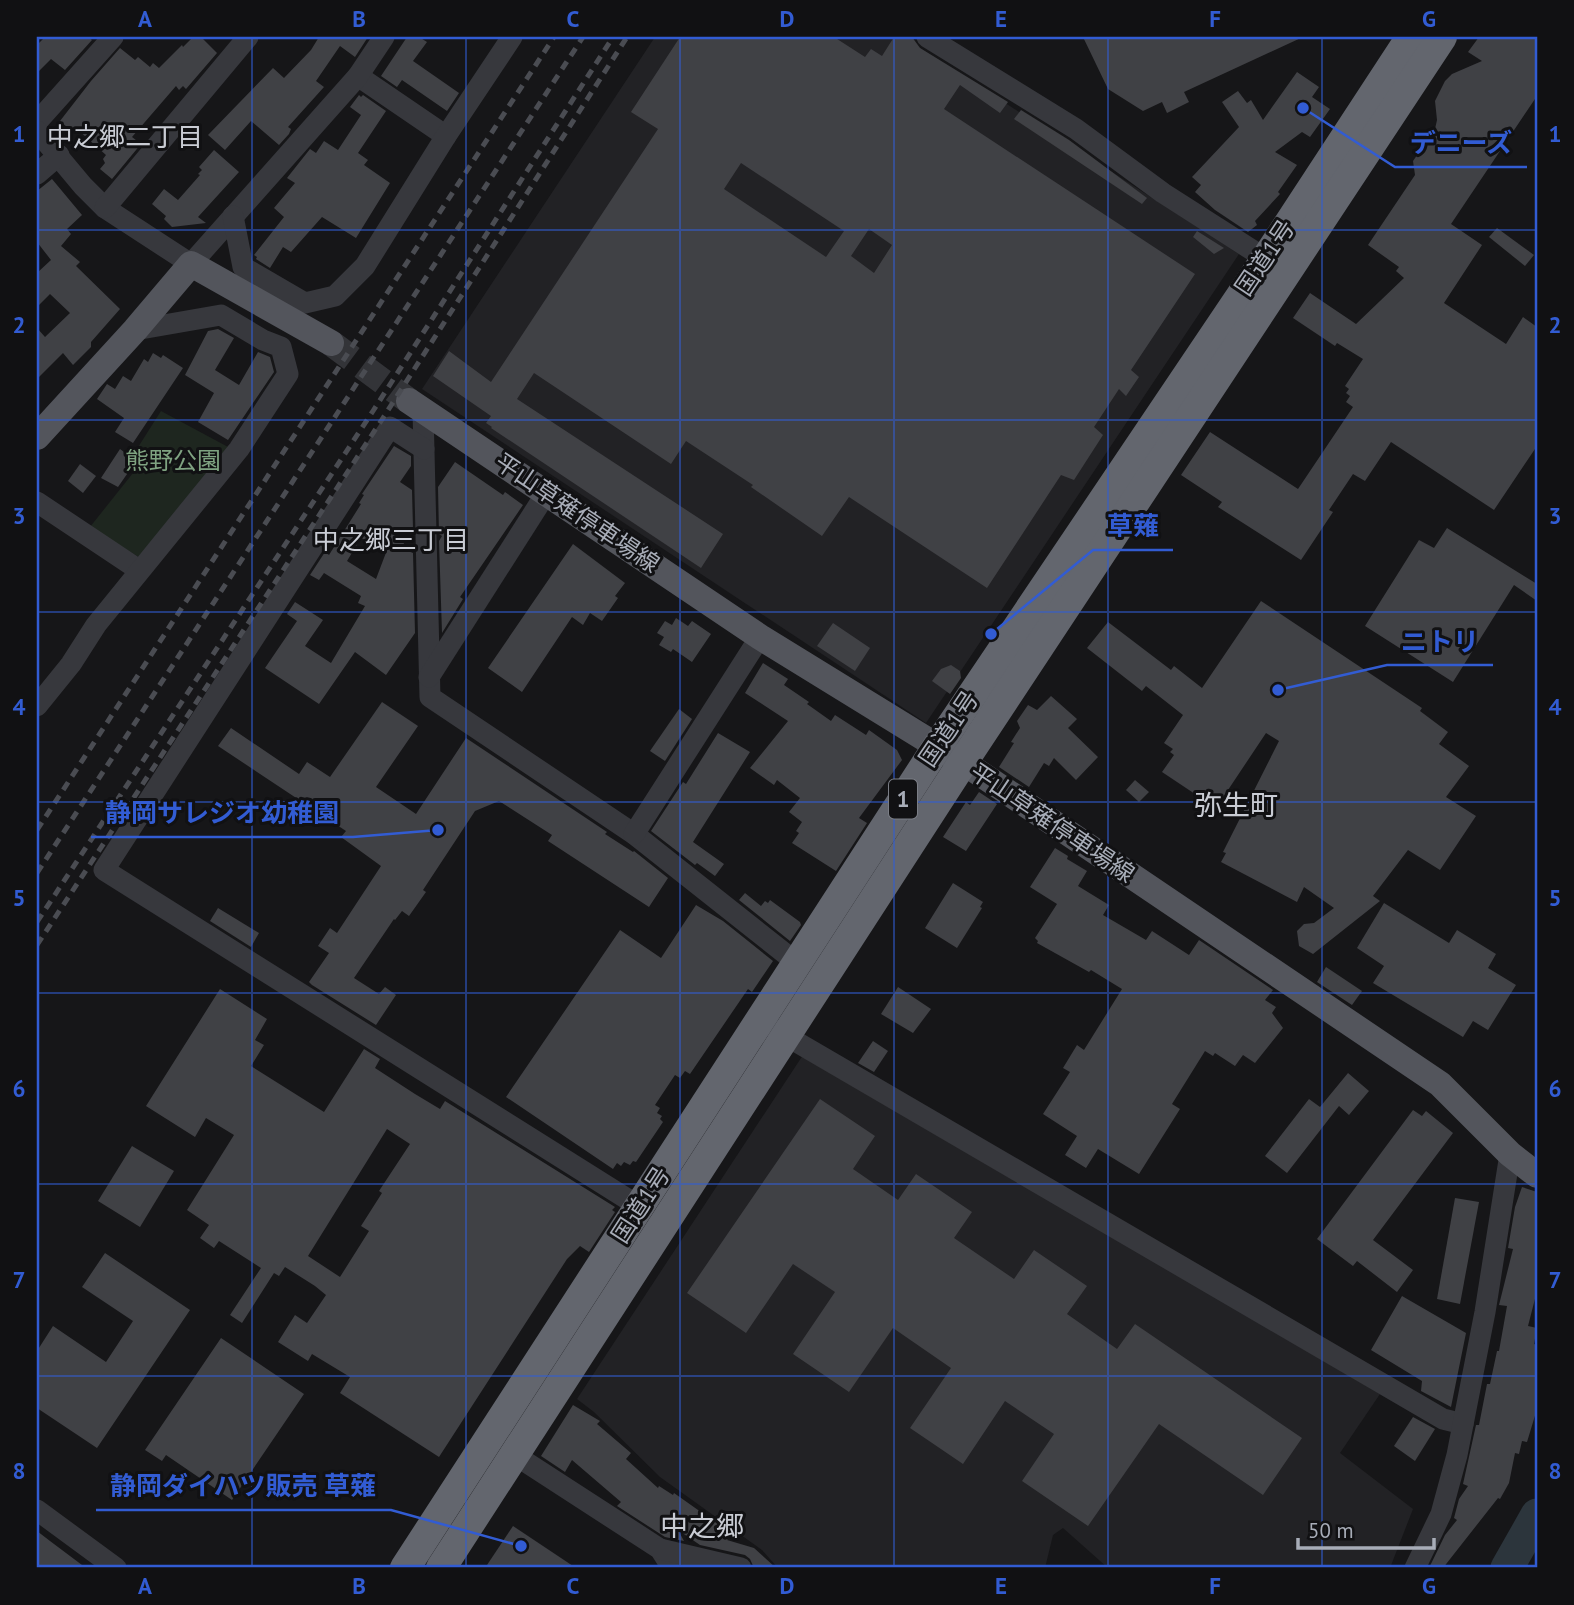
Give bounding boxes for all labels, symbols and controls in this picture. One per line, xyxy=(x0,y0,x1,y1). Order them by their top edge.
text: A xyxy=(138,4,152,33)
text: B xyxy=(352,4,366,33)
text: C xyxy=(567,4,580,33)
text: D xyxy=(780,4,794,33)
text: E xyxy=(995,4,1007,33)
text: F xyxy=(1209,4,1221,33)
text: G xyxy=(1422,4,1436,33)
text: 1 xyxy=(12,119,26,148)
text: 1 xyxy=(1548,119,1562,148)
district label: 中之郷二丁目 xyxy=(47,120,203,153)
callout: デニーズ xyxy=(1395,120,1527,167)
text: デニーズ xyxy=(1410,126,1512,159)
street label: 国道1号 xyxy=(1228,214,1301,302)
text: 2 xyxy=(12,310,26,339)
text: 2 xyxy=(1548,310,1562,339)
park label: 熊野公園 xyxy=(125,445,221,476)
street label: 平山草薙停車場線 xyxy=(489,446,666,579)
text: 3 xyxy=(12,501,26,530)
text: 3 xyxy=(1548,501,1562,530)
callout: 草薙 xyxy=(1093,503,1173,550)
text: 草薙 xyxy=(1107,509,1159,542)
district label: 中之郷三丁目 xyxy=(313,523,469,556)
callout: ニトリ xyxy=(1387,618,1493,665)
text: ニトリ xyxy=(1401,625,1479,658)
street label: 国道1号 xyxy=(912,685,985,773)
text: 4 xyxy=(12,692,26,721)
text: 4 xyxy=(1548,692,1562,721)
street label: 平山草薙停車場線 xyxy=(964,756,1141,889)
road number: 1 xyxy=(889,779,917,818)
district label: 弥生町 xyxy=(1194,786,1278,823)
callout: 静岡サレジオ幼稚園 xyxy=(91,790,353,837)
text: 静岡サレジオ幼稚園 xyxy=(105,796,339,829)
text: 5 xyxy=(12,883,26,912)
text: 5 xyxy=(1548,883,1562,912)
text: 6 xyxy=(12,1074,26,1103)
text: 6 xyxy=(1548,1074,1562,1103)
street label: 国道1号 xyxy=(604,1161,677,1249)
text: 7 xyxy=(12,1265,26,1294)
text: 7 xyxy=(1548,1265,1562,1294)
text: 8 xyxy=(12,1456,26,1485)
text: 8 xyxy=(1548,1456,1562,1485)
callout: 静岡ダイハツ販売 草薙 xyxy=(96,1463,391,1510)
text: 静岡ダイハツ販売 草薙 xyxy=(110,1469,376,1502)
district label: 中之郷 xyxy=(660,1507,744,1544)
scale bar xyxy=(1298,1507,1434,1551)
text: 50 m xyxy=(1308,1517,1354,1544)
text: A xyxy=(138,1571,152,1600)
text: B xyxy=(352,1571,366,1600)
text: C xyxy=(567,1571,580,1600)
text: D xyxy=(780,1571,794,1600)
text: E xyxy=(995,1571,1007,1600)
text: F xyxy=(1209,1571,1221,1600)
text: G xyxy=(1422,1571,1436,1600)

